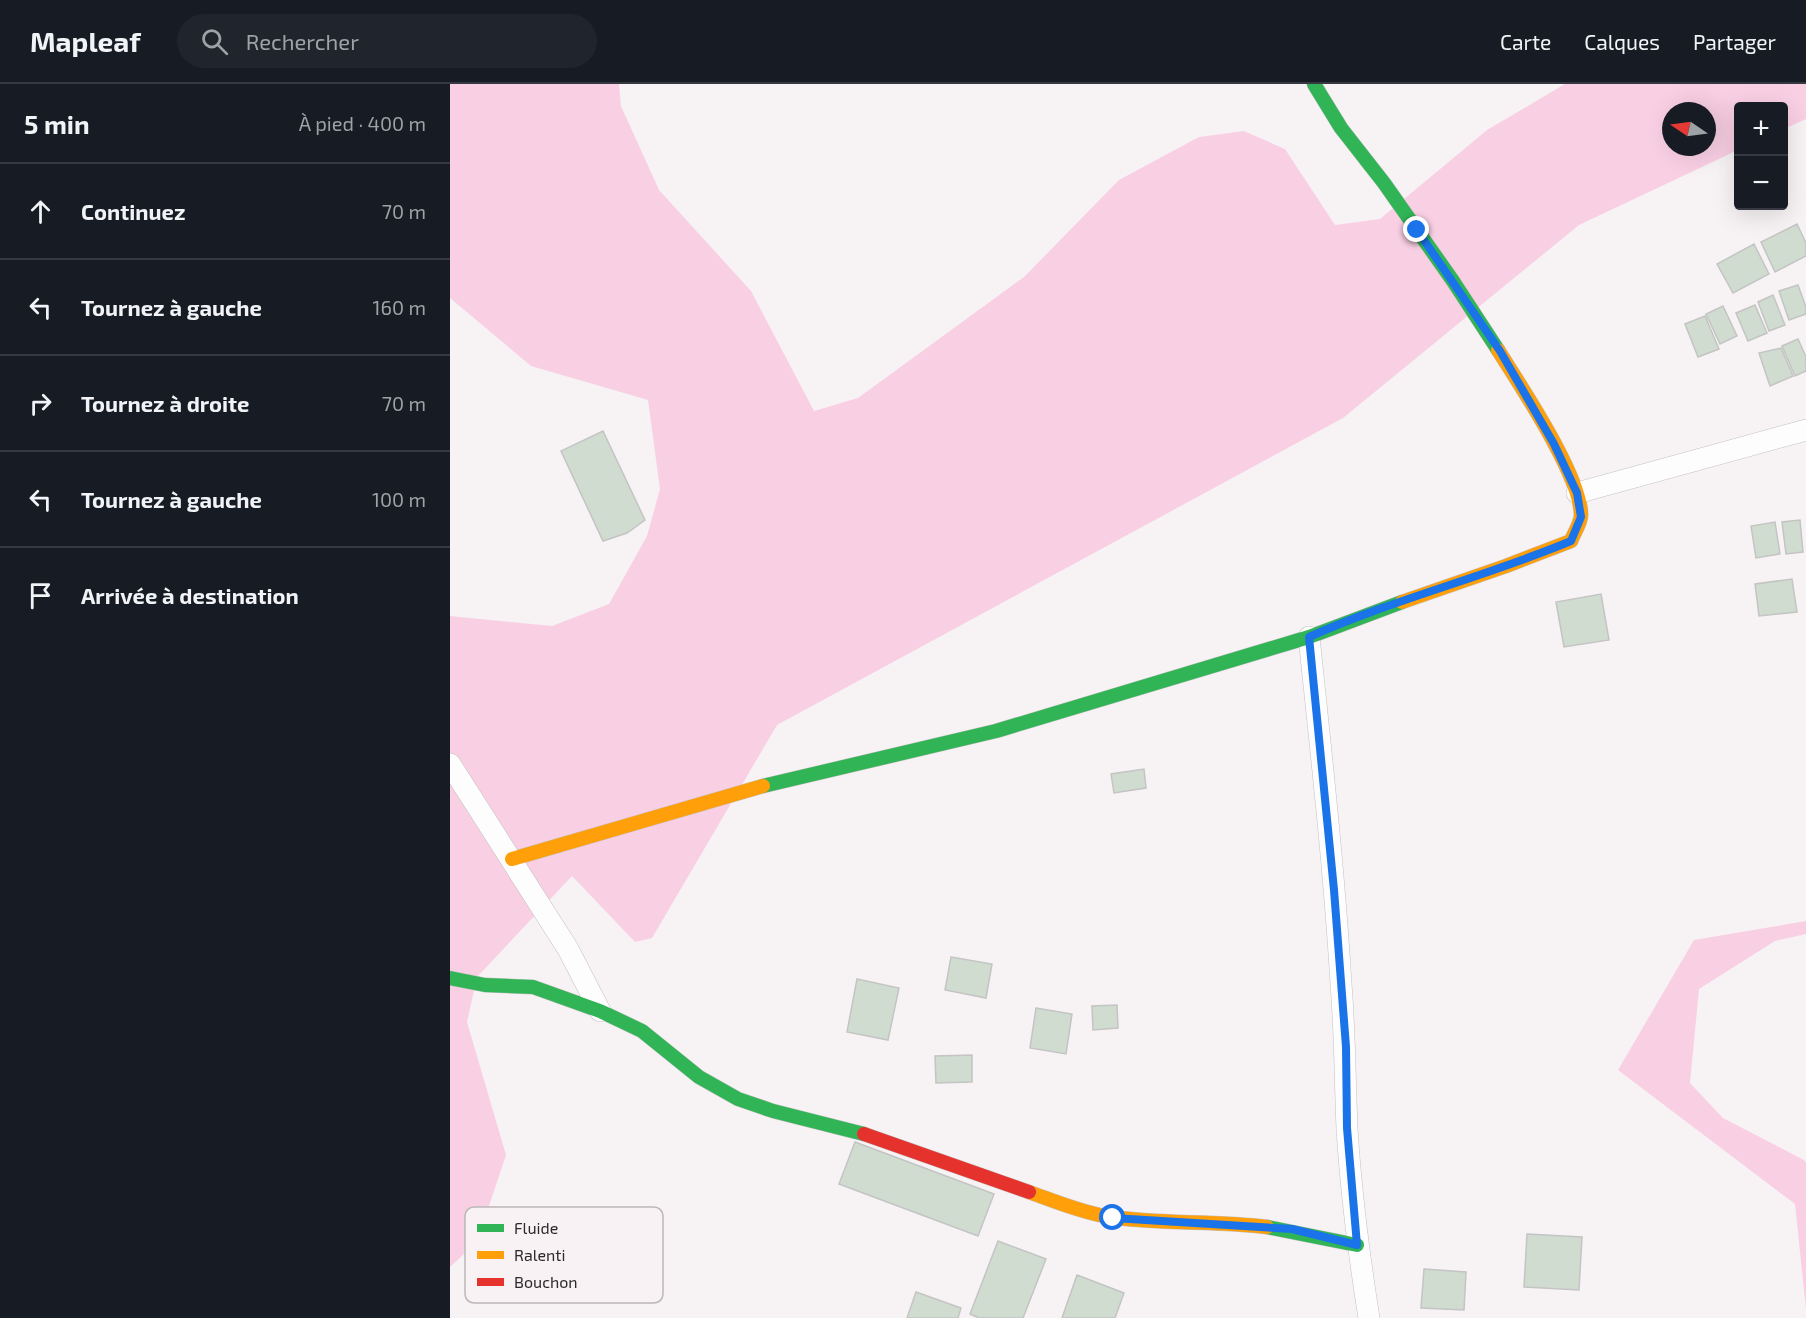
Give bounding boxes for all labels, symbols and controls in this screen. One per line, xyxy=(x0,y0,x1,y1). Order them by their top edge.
search box xyxy=(177,14,597,68)
text: Mapleaf xyxy=(30,24,141,58)
icon: search xyxy=(198,25,231,58)
text: Rechercher xyxy=(246,28,359,54)
text: Carte xyxy=(1500,29,1551,54)
text: Calques xyxy=(1584,29,1660,54)
text: Partager xyxy=(1693,29,1776,54)
north arrow xyxy=(1662,102,1716,156)
map controls xyxy=(1734,102,1788,210)
button: + xyxy=(1734,102,1788,156)
text: 5 min xyxy=(24,108,90,139)
text: À pied · 400 m xyxy=(299,111,426,135)
button: − xyxy=(1734,156,1788,210)
icon: ahead xyxy=(24,195,57,228)
text: Continuez xyxy=(81,198,185,224)
text: 70 m xyxy=(382,199,426,223)
route end xyxy=(1403,216,1429,242)
icon: left xyxy=(24,291,57,324)
text: Tournez à gauche xyxy=(81,294,262,320)
text: 160 m xyxy=(373,295,426,319)
icon: right xyxy=(24,387,57,420)
text: Tournez à droite xyxy=(81,390,250,416)
text: 70 m xyxy=(382,391,426,415)
icon: left xyxy=(24,483,57,516)
text: Tournez à gauche xyxy=(81,486,262,512)
text: 100 m xyxy=(372,487,426,511)
icon: arrive xyxy=(24,579,57,612)
text: Arrivée à destination xyxy=(81,582,299,608)
route start xyxy=(1099,1204,1125,1230)
legend xyxy=(465,1207,663,1303)
text: Fluide xyxy=(514,1218,558,1237)
text: Ralenti xyxy=(514,1245,565,1264)
text: Bouchon xyxy=(514,1272,578,1291)

